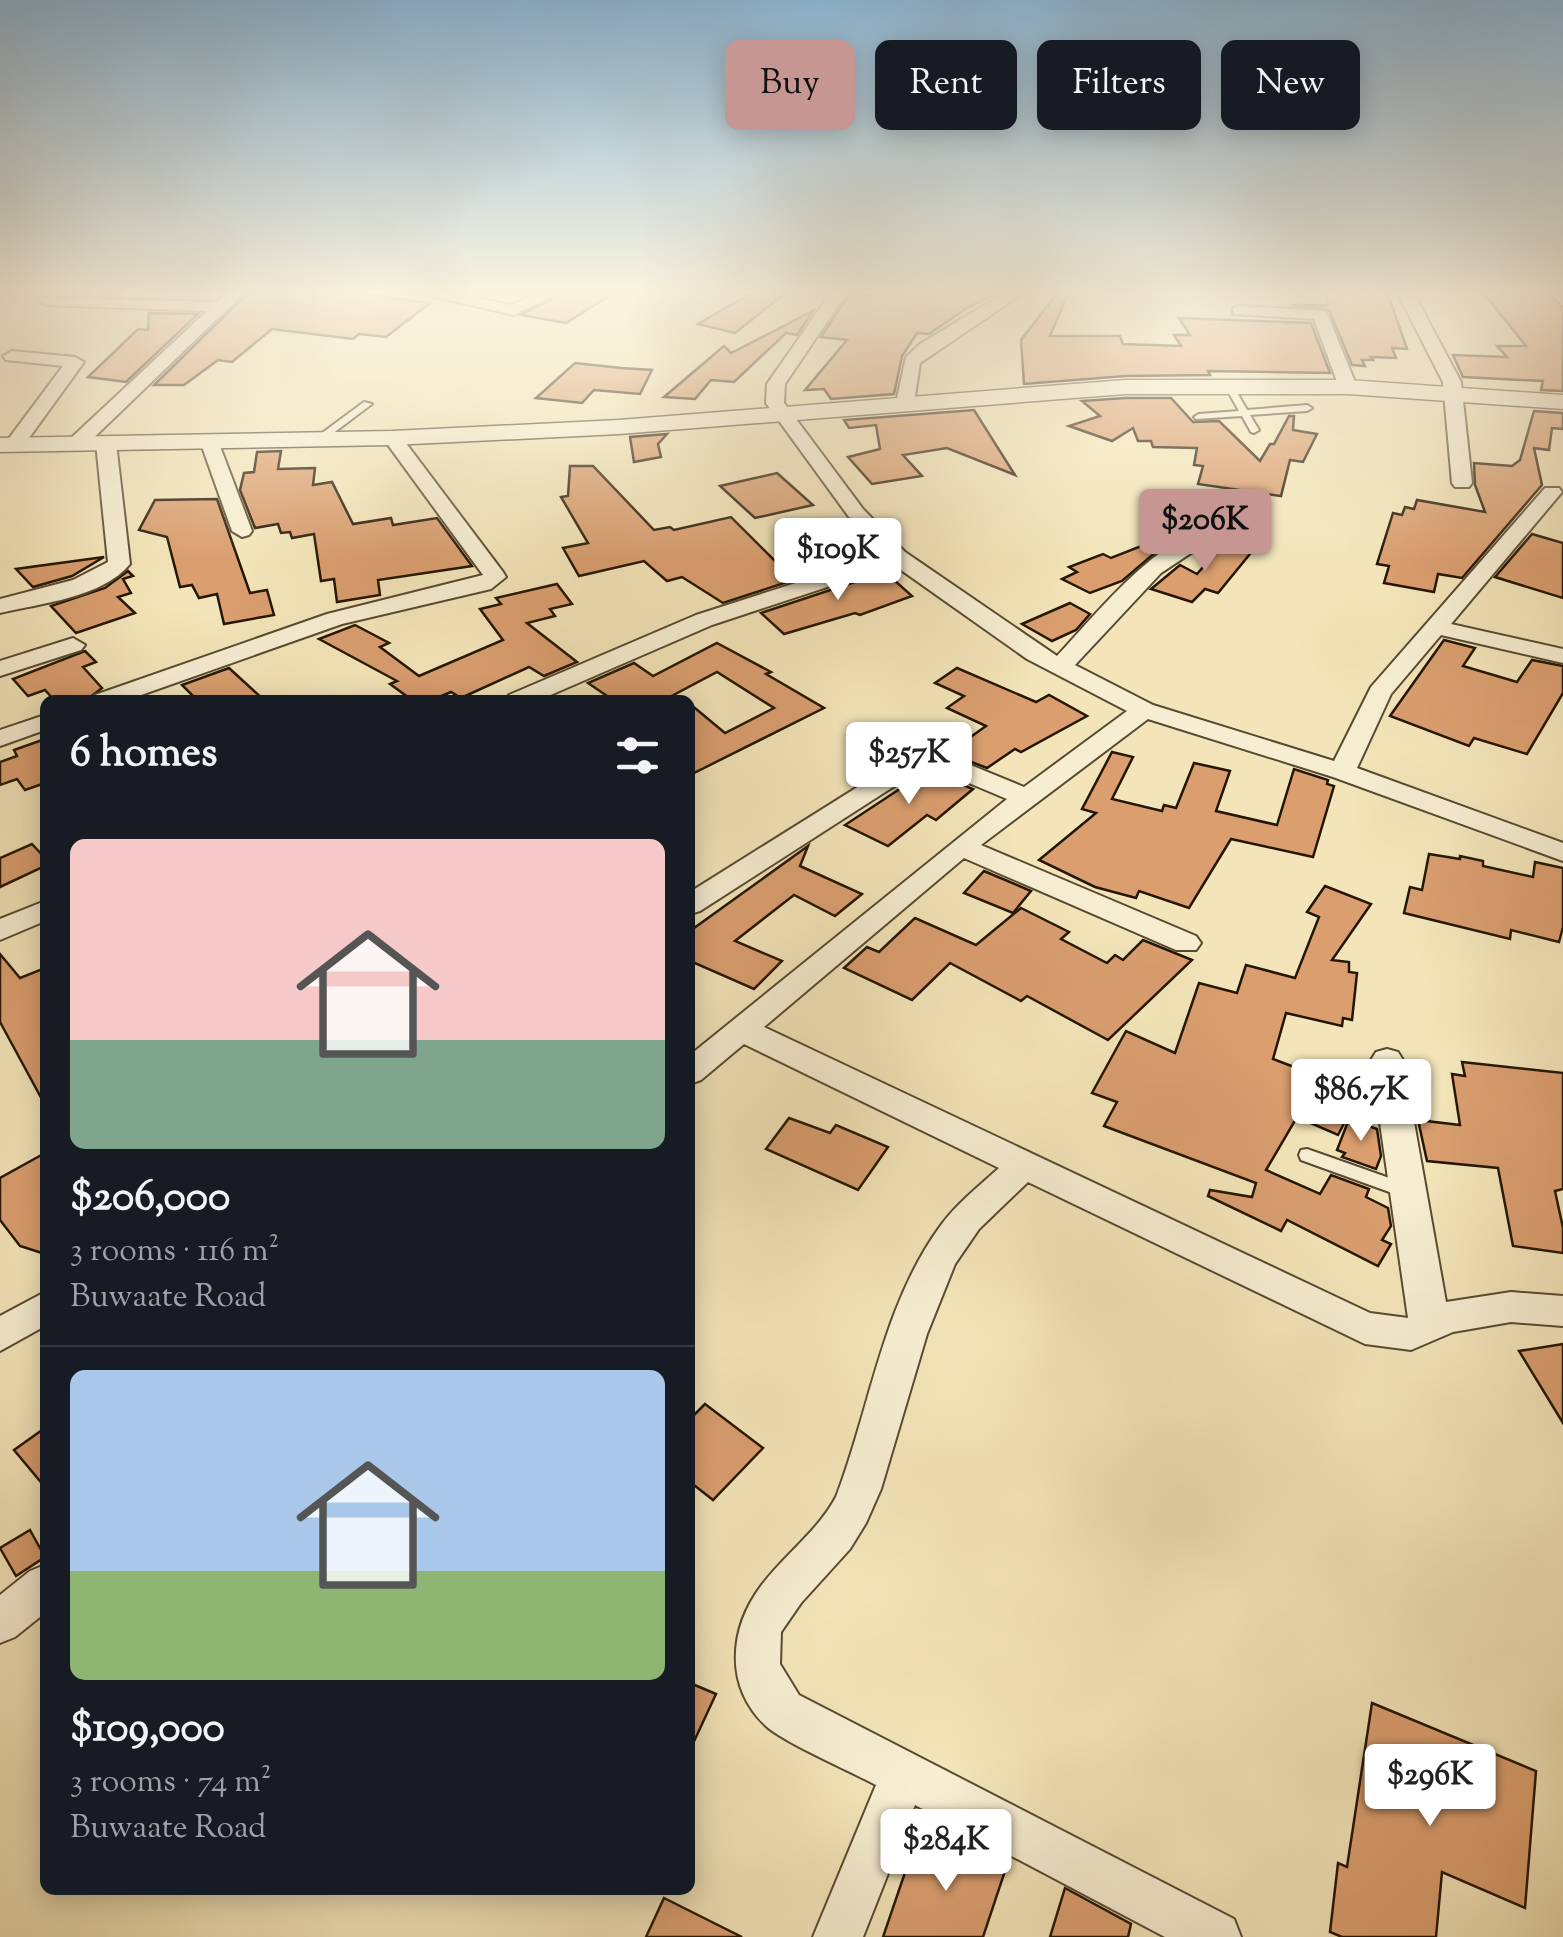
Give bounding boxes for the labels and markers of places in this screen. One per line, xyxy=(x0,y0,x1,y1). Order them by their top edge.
pin: $206K xyxy=(1135,489,1275,574)
pin: $109K xyxy=(768,518,908,603)
pin: $257K xyxy=(839,722,979,807)
pin: $86.7K xyxy=(1280,1059,1442,1144)
pin: $296K xyxy=(1360,1744,1500,1829)
pin: $284K xyxy=(876,1809,1016,1894)

